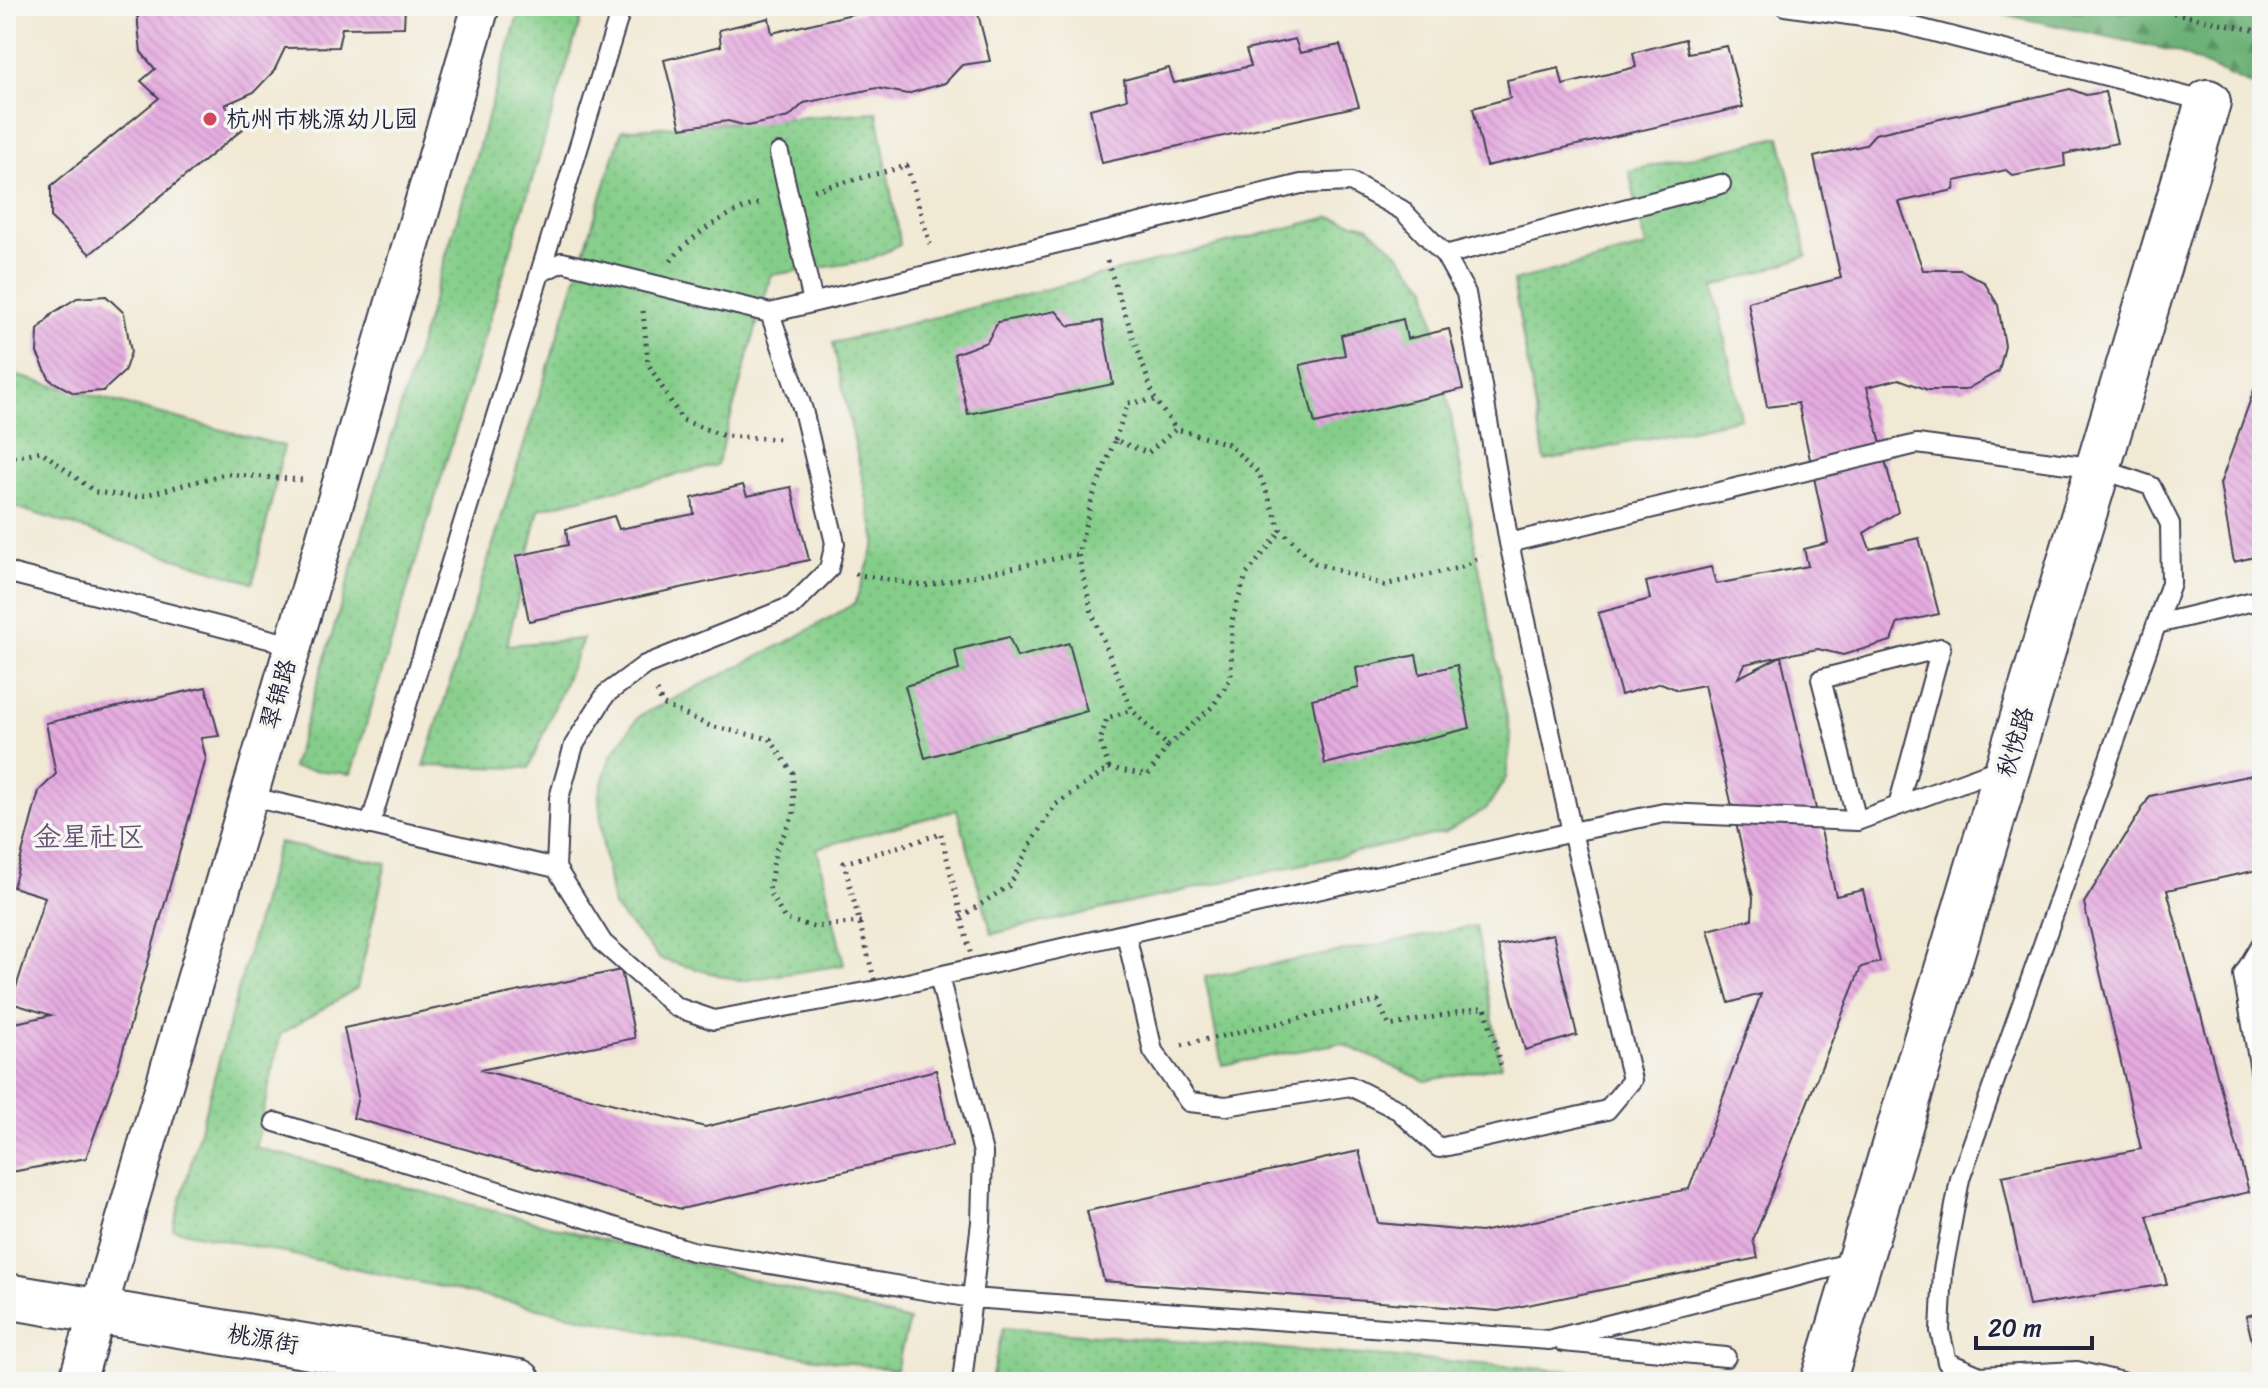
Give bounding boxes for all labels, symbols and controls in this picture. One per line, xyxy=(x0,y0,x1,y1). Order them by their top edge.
place label: 杭州市桃源幼儿园 xyxy=(226,98,418,140)
marker: 杭州市桃源幼儿园 xyxy=(201,110,219,128)
street label: 翠锦路 xyxy=(248,654,308,734)
street label: 秋悦路 xyxy=(1984,701,2046,783)
district label: 金星社区 xyxy=(33,812,145,861)
scale bar xyxy=(1976,1300,2092,1350)
text: 20 m xyxy=(1988,1307,2042,1349)
street label: 桃源街 xyxy=(224,1312,302,1366)

